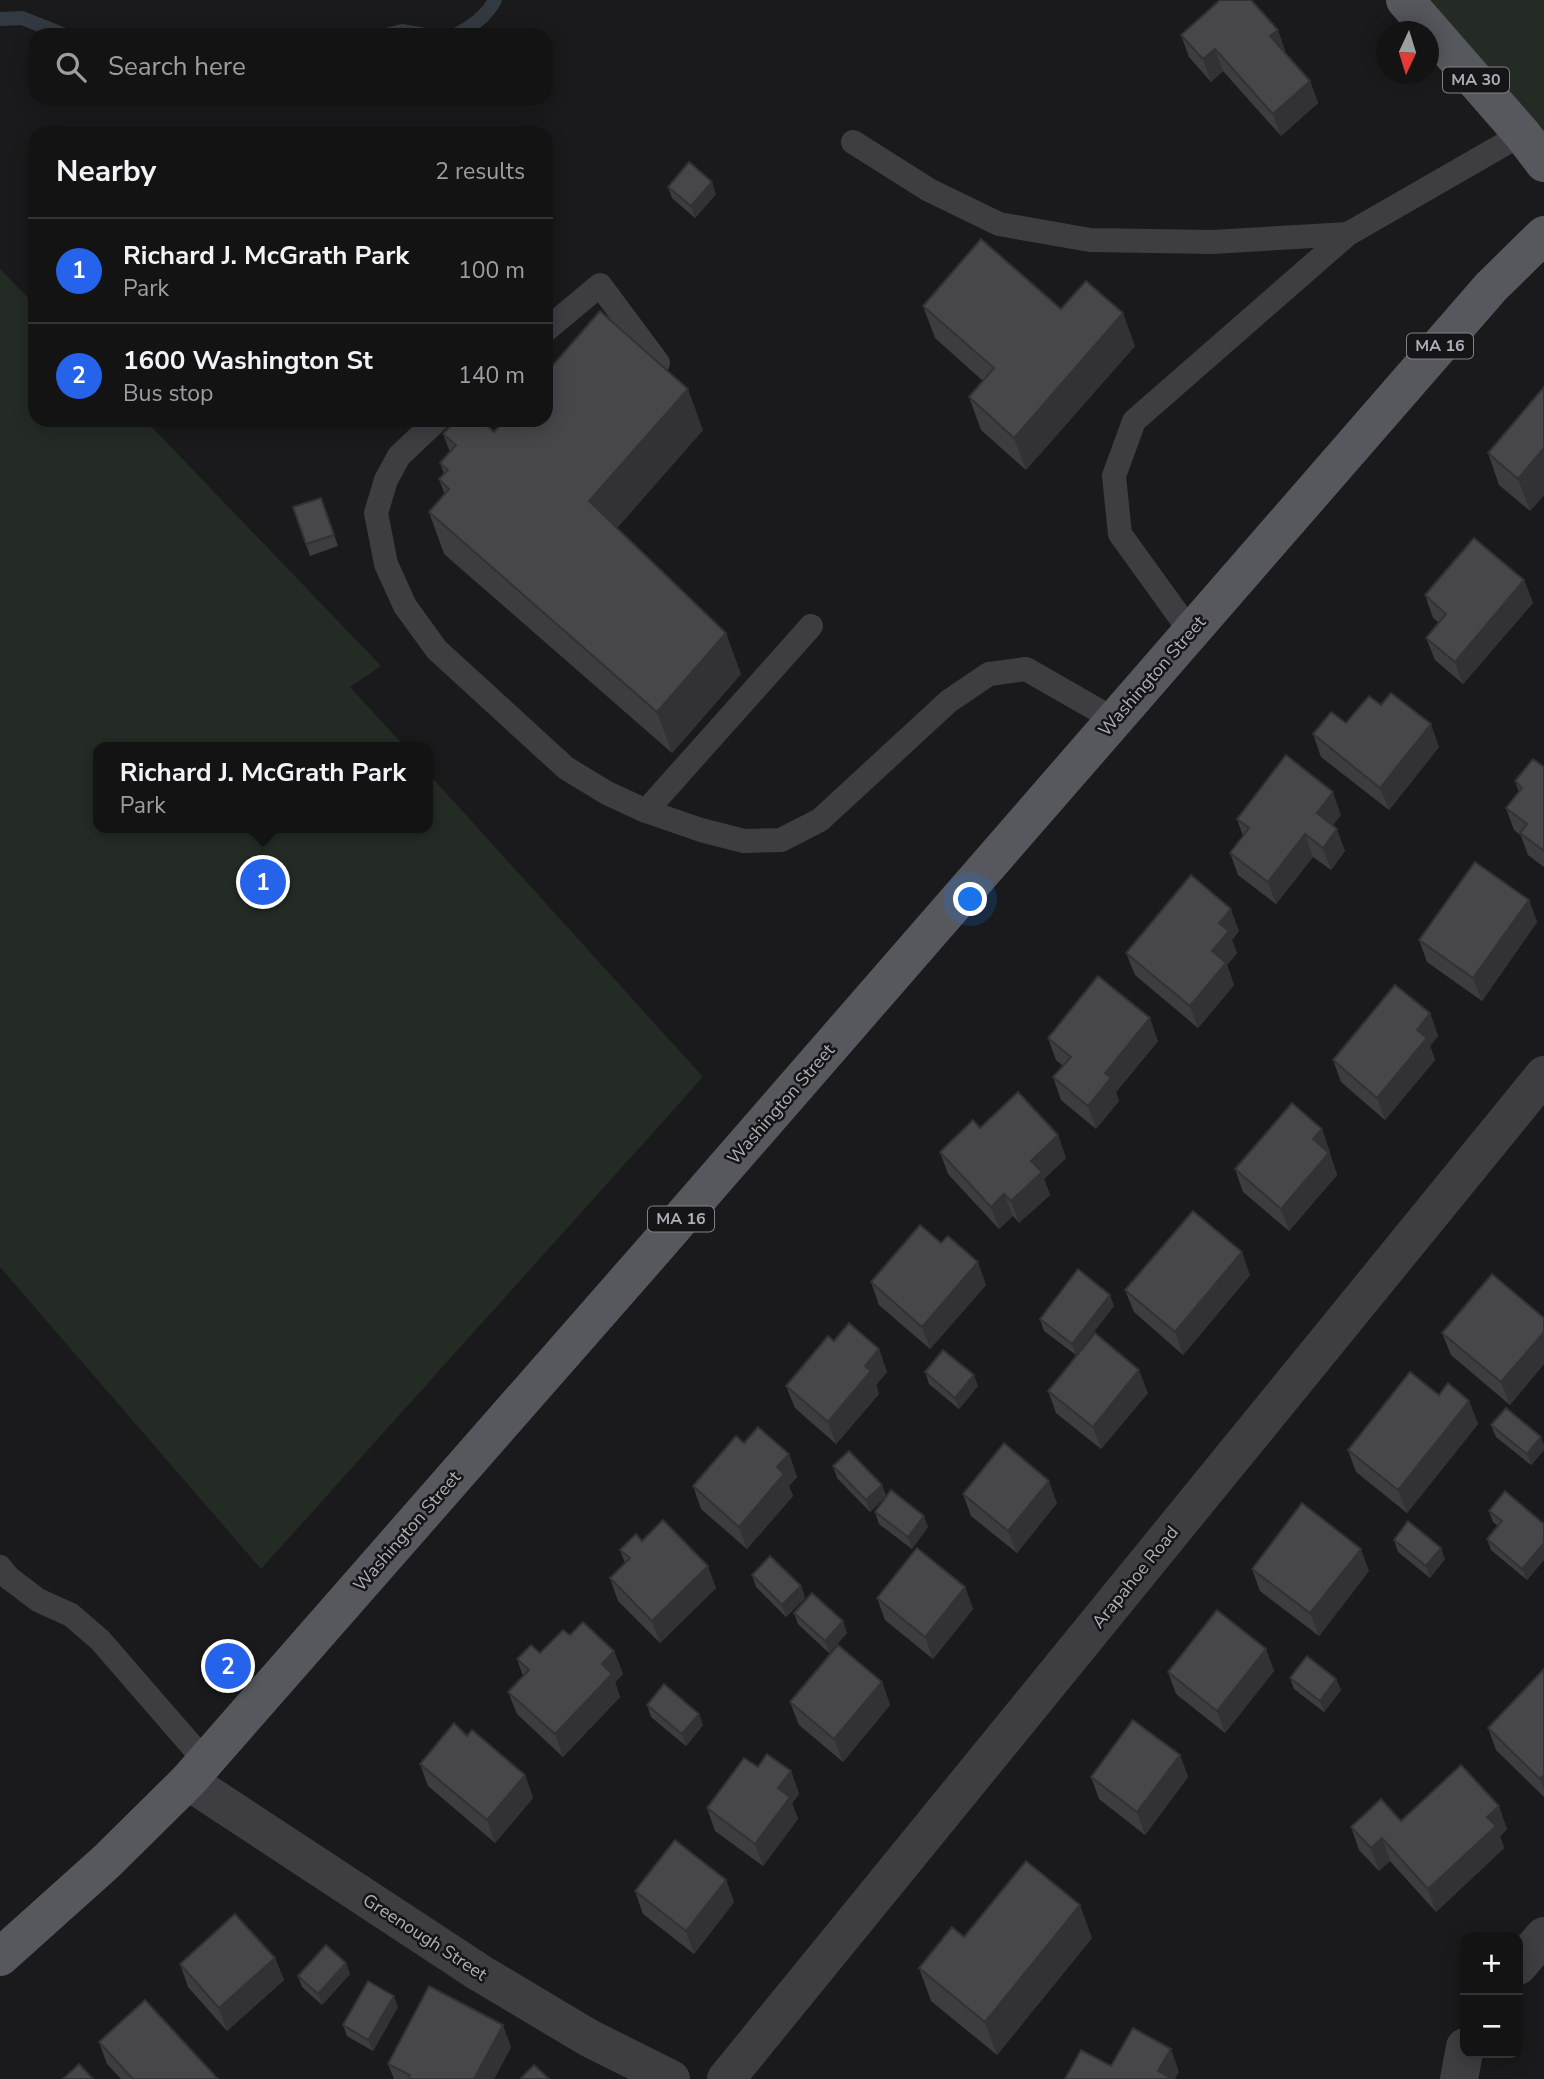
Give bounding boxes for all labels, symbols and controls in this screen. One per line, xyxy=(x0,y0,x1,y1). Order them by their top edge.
north arrow xyxy=(1376,21,1439,84)
search box xyxy=(28,28,553,105)
icon: search xyxy=(52,48,90,86)
text: Search here xyxy=(108,49,246,84)
road number: MA 30 xyxy=(1443,68,1509,92)
text: Nearby xyxy=(56,151,156,192)
text: 2 results xyxy=(435,156,525,187)
text: Richard J. McGrath Park xyxy=(123,238,409,273)
text: 1 xyxy=(72,255,86,286)
text: 100 m xyxy=(458,255,525,286)
text: Park xyxy=(123,273,169,304)
road number: MA 16 xyxy=(1407,334,1473,358)
text: 1600 Washington St xyxy=(123,343,373,378)
text: 2 xyxy=(72,360,86,391)
text: 140 m xyxy=(458,360,525,391)
text: Bus stop xyxy=(123,378,214,409)
street label: Washington Street xyxy=(1093,610,1211,741)
popup xyxy=(93,742,433,833)
text: Richard J. McGrath Park xyxy=(120,755,406,790)
text: Park xyxy=(120,790,166,821)
pin: 1 xyxy=(240,856,286,908)
your location xyxy=(953,882,987,916)
street label: Washington Street xyxy=(722,1038,840,1169)
road number: MA 16 xyxy=(648,1206,714,1232)
street label: Washington Street xyxy=(348,1465,466,1596)
street label: Arapahoe Road xyxy=(1086,1521,1184,1633)
pin: 2 xyxy=(205,1640,251,1692)
street label: Greenough Street xyxy=(358,1888,492,1986)
map controls xyxy=(1460,1932,1523,2058)
button: + xyxy=(1460,1932,1523,1995)
button: − xyxy=(1460,1995,1523,2058)

